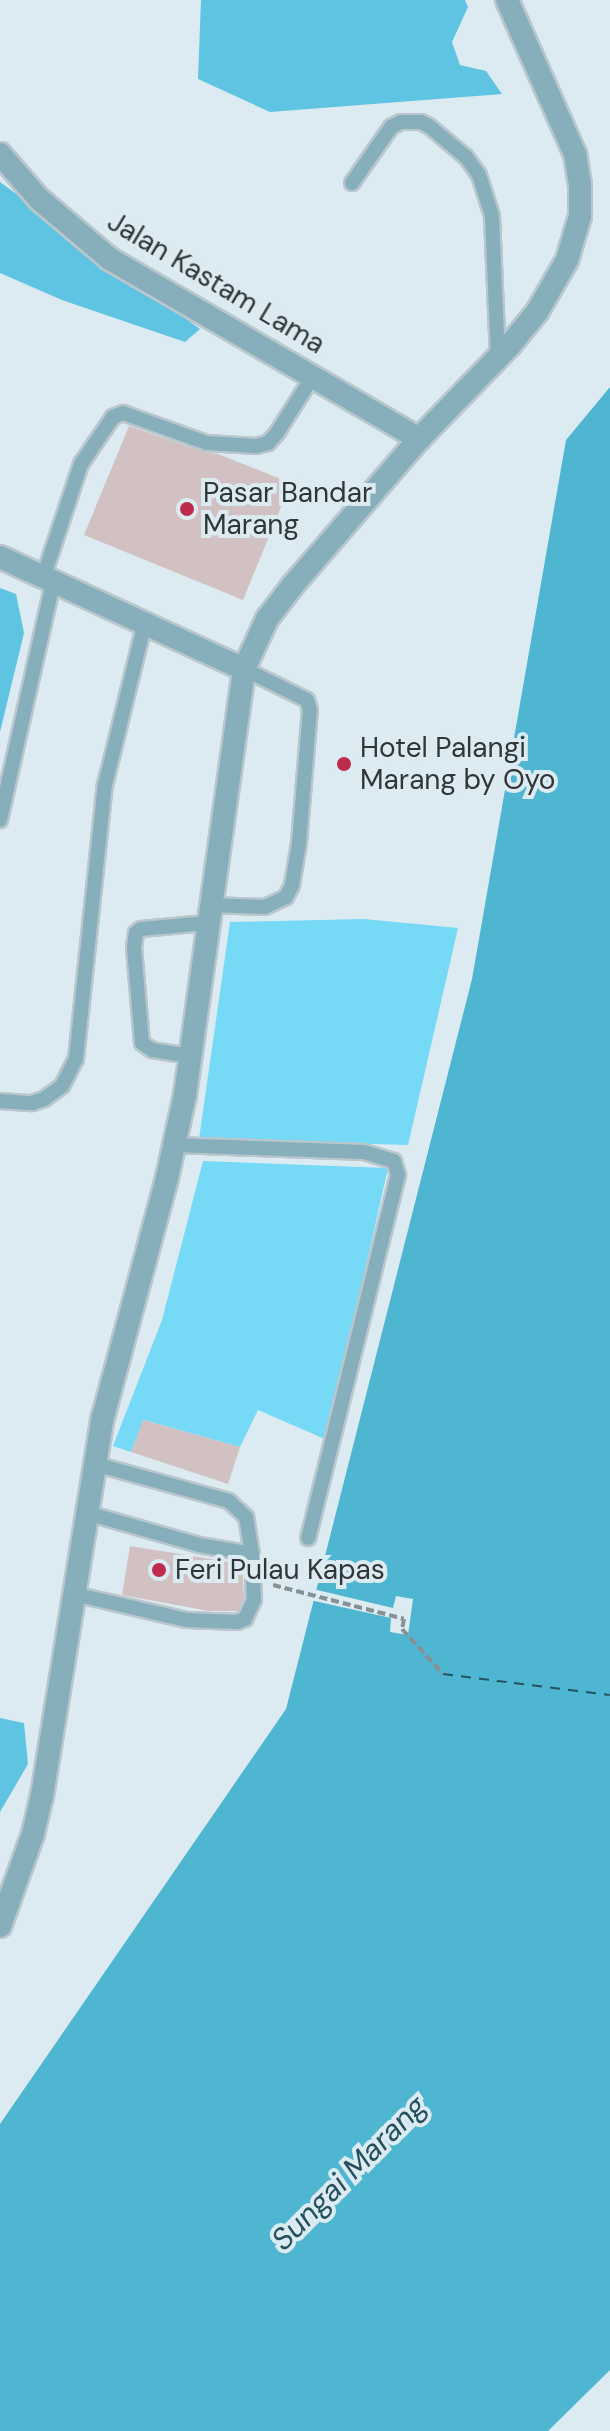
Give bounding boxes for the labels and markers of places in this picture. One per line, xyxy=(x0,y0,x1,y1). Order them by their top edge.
place label: Pasar Bandar Marang xyxy=(203,476,372,542)
marker: Pasar Bandar Marang xyxy=(178,500,196,518)
place label: Hotel Palangi Marang by Oyo xyxy=(360,731,555,797)
marker: Hotel Palangi Marang by Oyo xyxy=(335,755,353,773)
place label: Feri Pulau Kapas xyxy=(175,1553,385,1587)
marker: Feri Pulau Kapas xyxy=(150,1561,168,1579)

